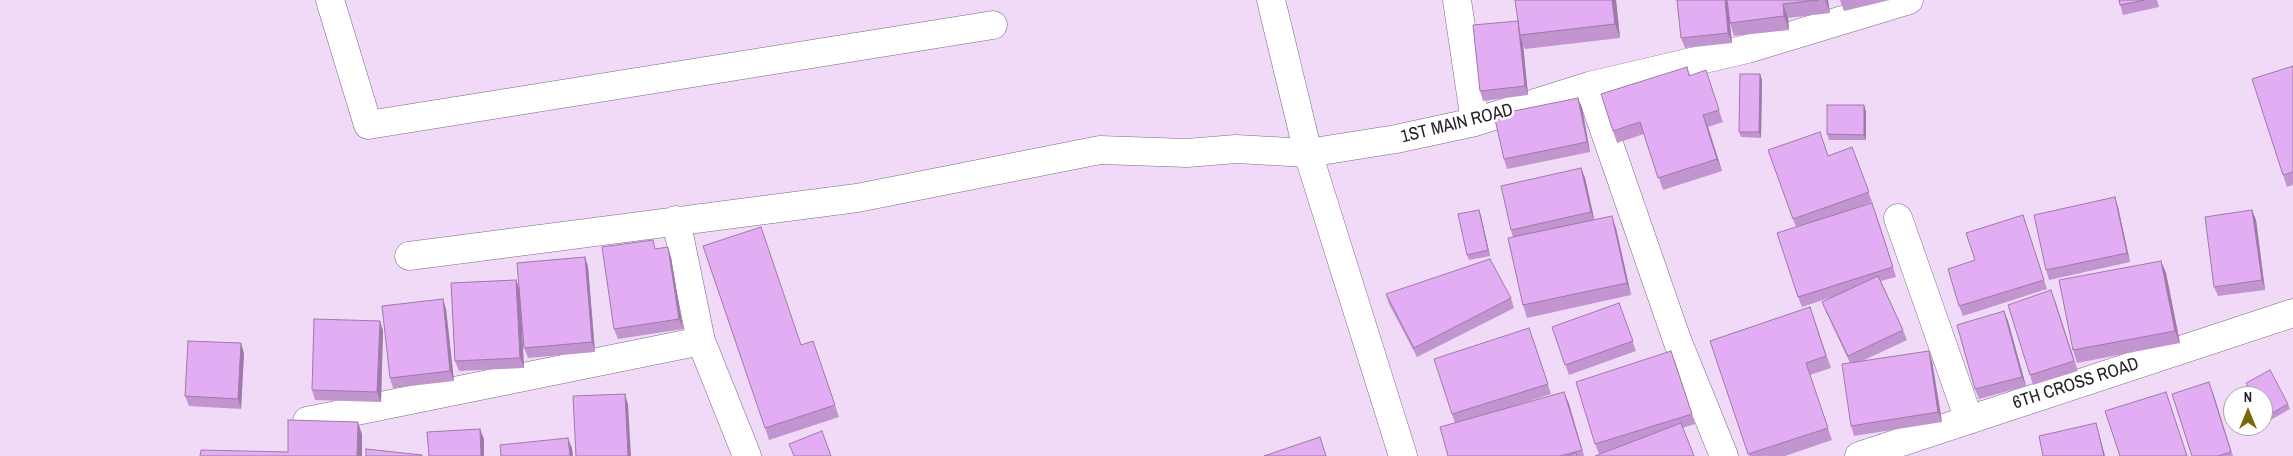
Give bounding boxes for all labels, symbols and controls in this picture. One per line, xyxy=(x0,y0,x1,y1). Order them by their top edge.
street label: 1ST MAIN ROAD xyxy=(1399,100,1515,148)
street label: 6TH CROSS ROAD xyxy=(2010,353,2142,415)
north arrow xyxy=(2223,386,2273,436)
text: N xyxy=(2244,388,2252,406)

